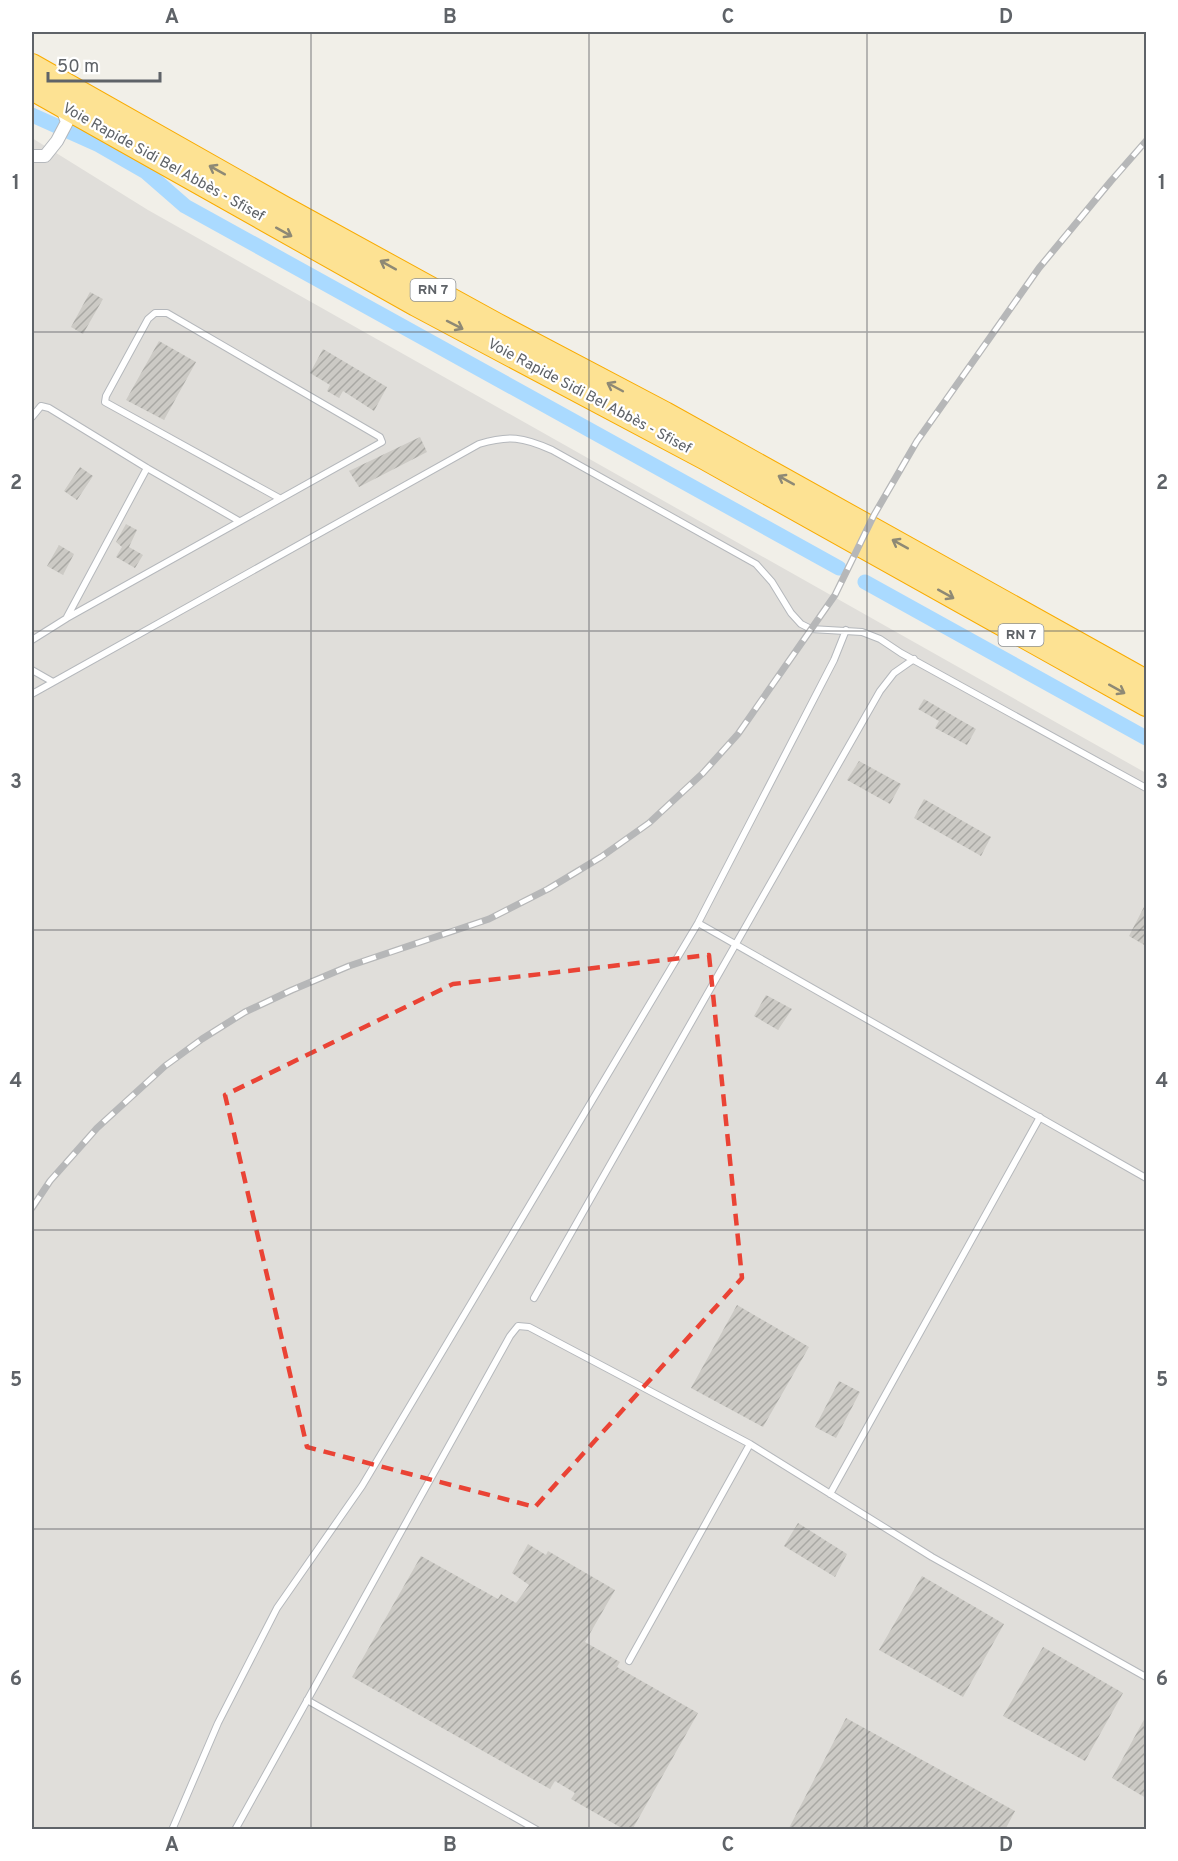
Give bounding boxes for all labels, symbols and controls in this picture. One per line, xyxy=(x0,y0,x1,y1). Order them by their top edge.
text: A xyxy=(165,5,179,31)
text: B xyxy=(443,5,457,31)
text: C xyxy=(722,5,734,31)
text: D xyxy=(999,5,1013,31)
scale bar xyxy=(48,45,160,83)
text: 50 m xyxy=(57,56,99,79)
street label: Voie Rapide Sidi Bel Abbès - Sfisef xyxy=(59,99,267,227)
one-way arrow xyxy=(209,164,226,176)
text: 1 xyxy=(12,171,20,197)
text: 1 xyxy=(1158,171,1166,197)
one-way arrow xyxy=(275,226,292,238)
one-way arrow xyxy=(380,259,397,271)
road number: RN 7 xyxy=(410,279,456,301)
one-way arrow xyxy=(445,320,463,331)
street label: Voie Rapide Sidi Bel Abbès - Sfisef xyxy=(484,335,694,459)
one-way arrow xyxy=(607,380,625,392)
text: 2 xyxy=(10,471,22,497)
text: 2 xyxy=(1156,471,1168,497)
one-way arrow xyxy=(778,474,795,486)
one-way arrow xyxy=(892,537,909,549)
one-way arrow xyxy=(937,589,955,600)
road number: RN 7 xyxy=(998,624,1044,646)
one-way arrow xyxy=(1108,683,1125,695)
text: 3 xyxy=(10,770,22,796)
text: 3 xyxy=(1156,770,1168,796)
text: 4 xyxy=(10,1069,22,1095)
text: 4 xyxy=(1156,1069,1168,1095)
text: 5 xyxy=(10,1368,22,1394)
text: 5 xyxy=(1156,1368,1168,1394)
text: 6 xyxy=(10,1667,22,1693)
text: 6 xyxy=(1156,1667,1168,1693)
text: A xyxy=(165,1833,179,1859)
text: B xyxy=(443,1833,457,1859)
text: C xyxy=(722,1833,734,1859)
text: D xyxy=(999,1833,1013,1859)

